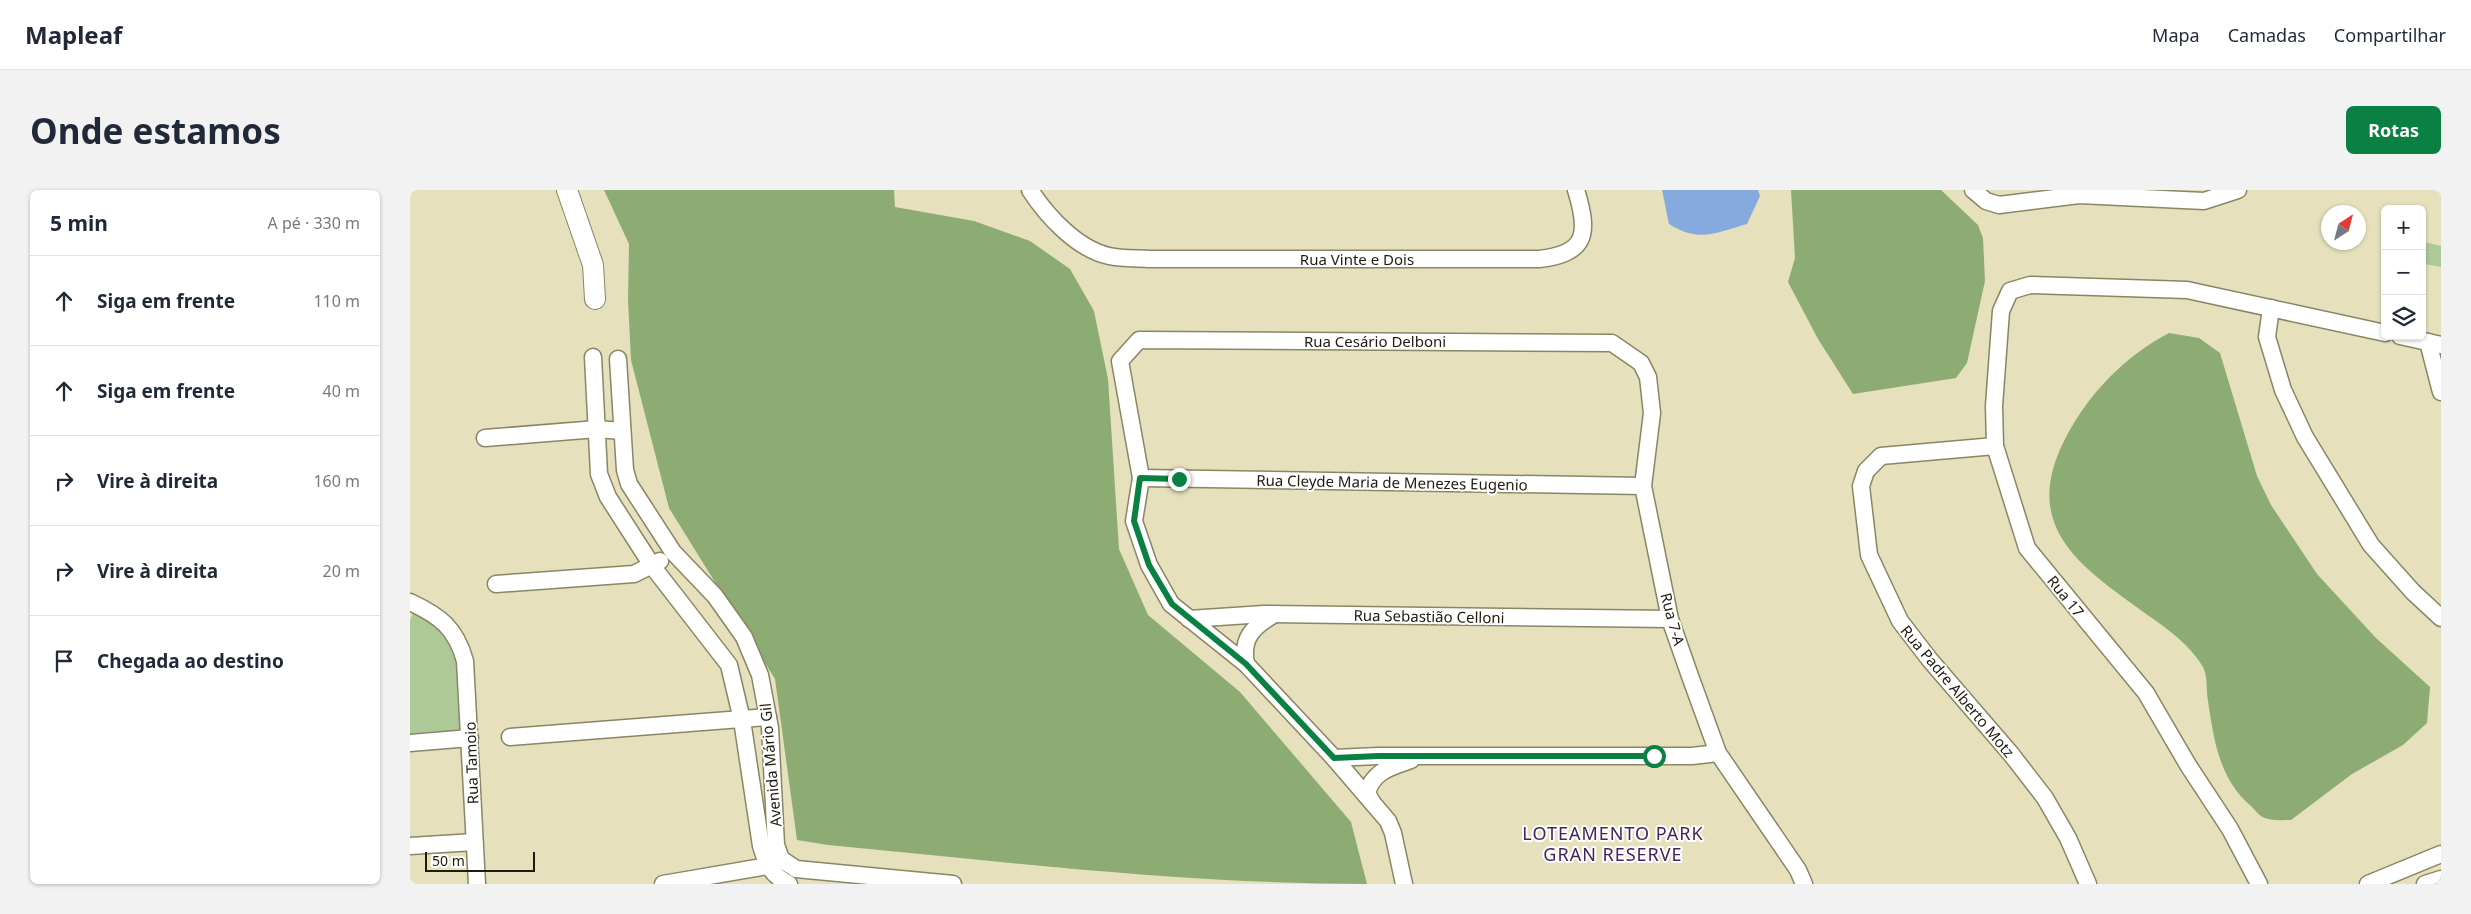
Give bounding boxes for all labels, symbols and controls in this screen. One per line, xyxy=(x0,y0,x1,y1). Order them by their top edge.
text: Mapleaf xyxy=(25,18,122,51)
text: Mapa xyxy=(2152,23,2200,47)
text: Camadas xyxy=(2228,23,2306,47)
text: Compartilhar xyxy=(2334,23,2446,47)
button: Rotas xyxy=(2346,106,2441,154)
text: Onde estamos xyxy=(30,107,281,154)
north arrow xyxy=(2321,205,2366,250)
map controls xyxy=(2381,205,2426,340)
button: + xyxy=(2381,205,2426,250)
text: 5 min xyxy=(50,209,108,237)
text: A pé · 330 m xyxy=(268,212,360,234)
street label: Rua Vinte e Dois xyxy=(1300,249,1414,269)
button: − xyxy=(2381,250,2426,295)
icon: ahead xyxy=(50,287,78,315)
text: Siga em frente xyxy=(97,288,235,314)
text: 110 m xyxy=(313,290,360,312)
button: layers xyxy=(2381,295,2426,340)
street label: Rua Cesário Delboni xyxy=(1304,331,1446,351)
icon: ahead xyxy=(50,377,78,405)
text: Siga em frente xyxy=(97,378,235,404)
text: 40 m xyxy=(323,380,360,402)
icon: right xyxy=(50,467,78,495)
text: Vire à direita xyxy=(97,468,218,494)
route end xyxy=(1168,468,1191,491)
text: 160 m xyxy=(313,470,360,492)
street label: Rua Cleyde Maria de Menezes Eugenio xyxy=(1256,470,1528,494)
icon: right xyxy=(50,557,78,585)
text: Vire à direita xyxy=(97,558,218,584)
text: 20 m xyxy=(323,560,360,582)
street label: Rua 17 xyxy=(2043,571,2089,621)
street label: Rua 7-A xyxy=(1656,590,1690,648)
street label: Rua Sebastião Celloni xyxy=(1353,605,1505,627)
street label: Rua Padre Alberto Motz xyxy=(1897,621,2019,761)
icon: arrive xyxy=(50,647,78,675)
text: Chegada ao destino xyxy=(97,648,284,674)
street label: Avenida Mário Gil xyxy=(755,702,785,828)
street label: Rua Tamoio xyxy=(460,721,482,805)
route start xyxy=(1643,745,1666,768)
district label: LOTEAMENTO PARK GRAN RESERVE xyxy=(1522,821,1704,866)
scale bar xyxy=(425,849,535,872)
text: 50 m xyxy=(432,851,465,870)

